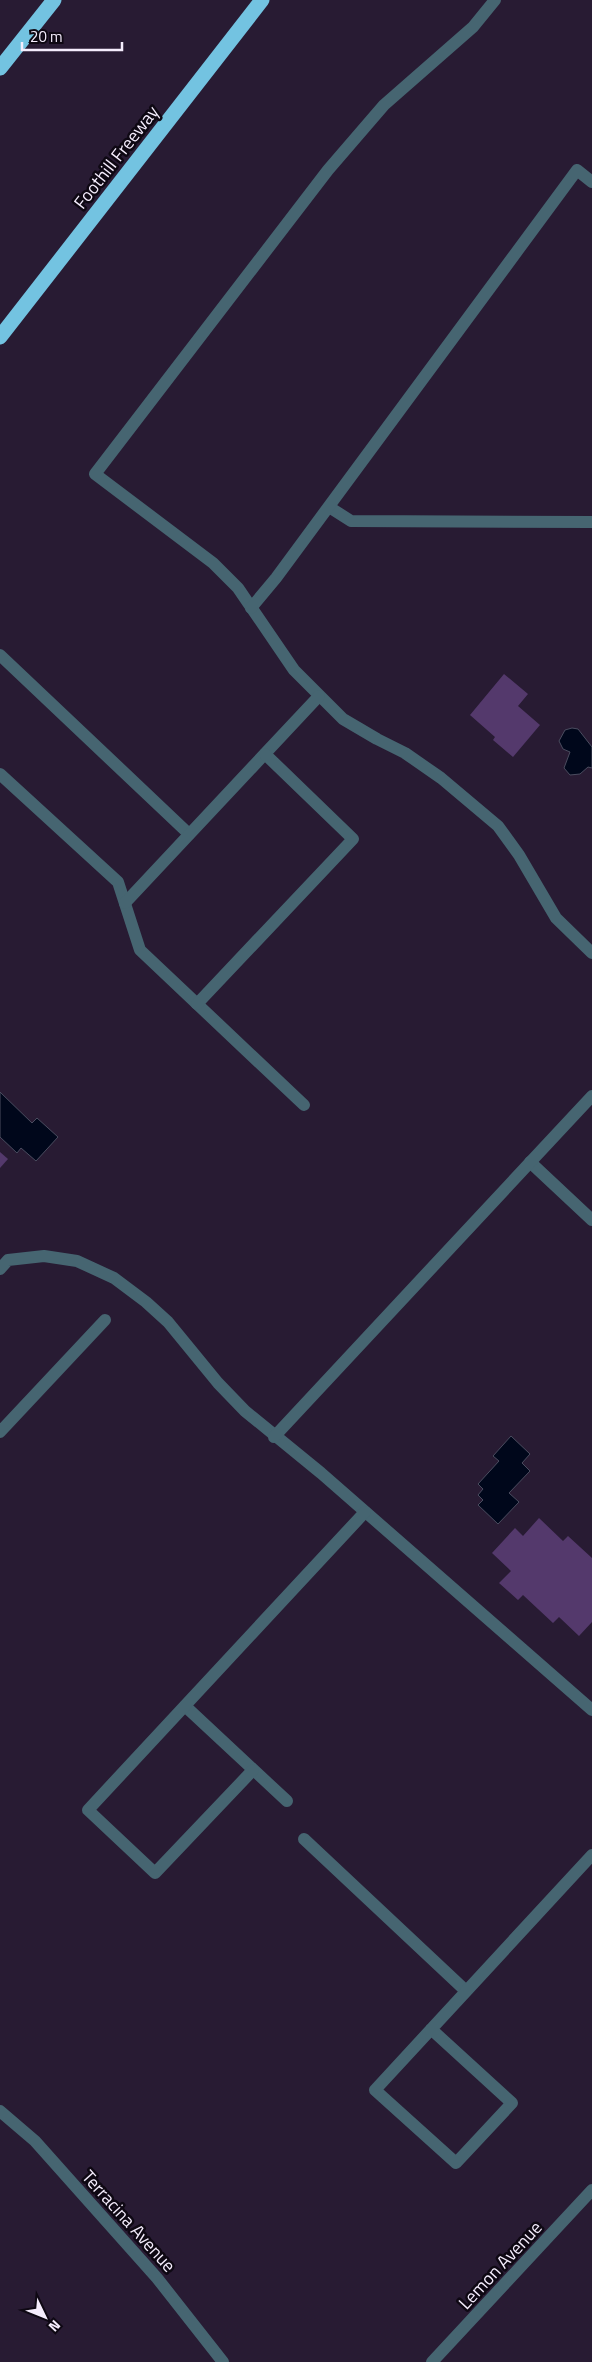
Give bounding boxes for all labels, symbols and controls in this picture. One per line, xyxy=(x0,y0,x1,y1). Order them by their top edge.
scale bar xyxy=(22,20,122,52)
text: 20 m xyxy=(30,25,63,48)
street label: Foothill Freeway xyxy=(67,99,165,214)
street label: Terracina Avenue xyxy=(76,2164,182,2278)
street label: Lemon Avenue xyxy=(452,2215,548,2315)
north arrow xyxy=(20,2292,70,2342)
text: N xyxy=(44,2315,66,2337)

